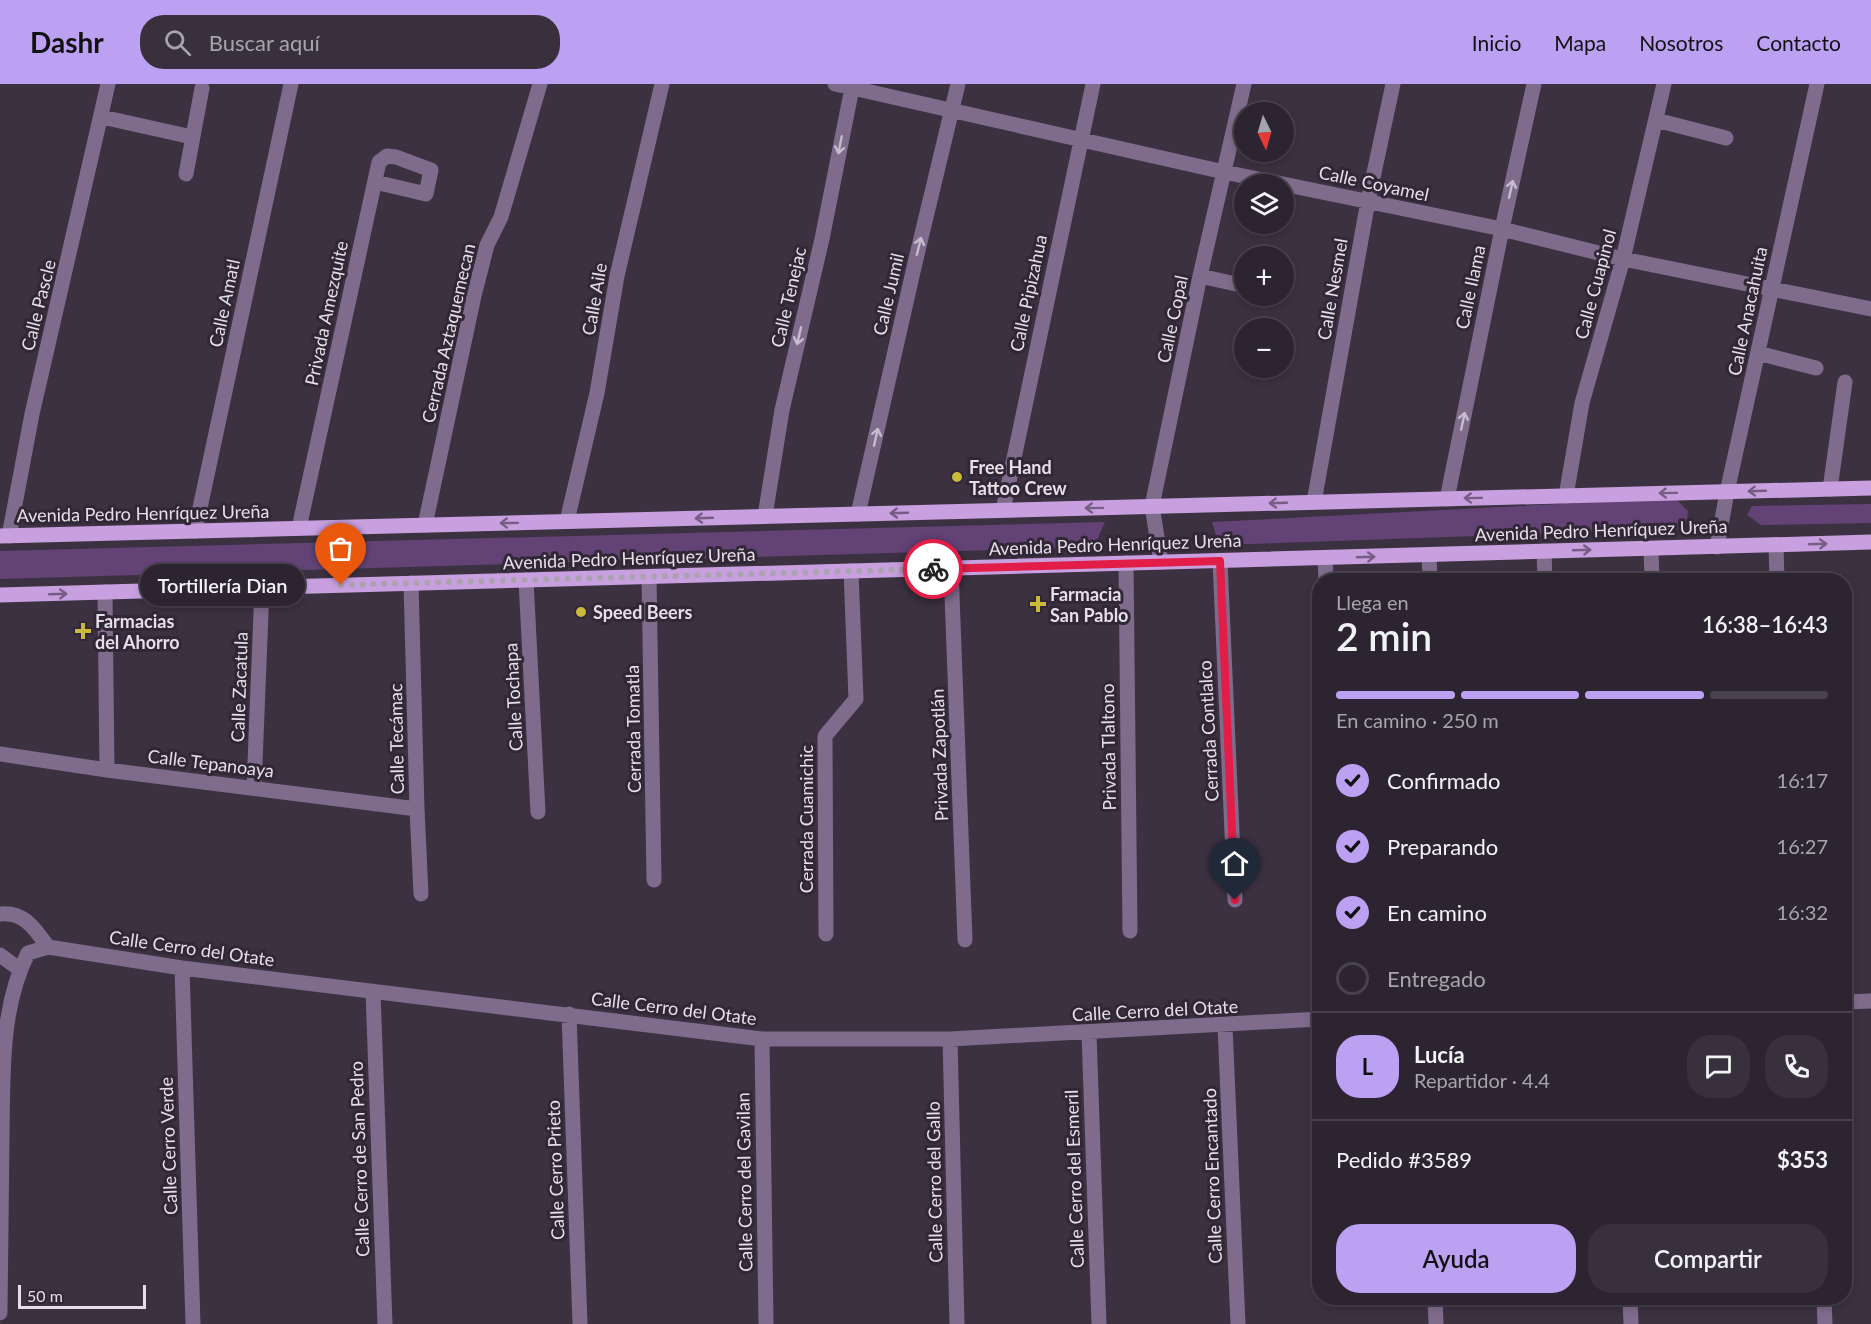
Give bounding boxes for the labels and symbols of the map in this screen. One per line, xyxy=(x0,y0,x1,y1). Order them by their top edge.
north arrow xyxy=(1234,102,1294,162)
one-way arrow xyxy=(834,135,845,154)
street label: Calle Coyamel xyxy=(1317,161,1431,205)
one-way arrow xyxy=(1505,180,1517,199)
street label: Calle Cuapinol xyxy=(1570,226,1620,342)
street label: Calle Pipizahua xyxy=(1005,232,1051,354)
street label: Calle Nesmel xyxy=(1312,236,1352,342)
one-way arrow xyxy=(913,237,925,256)
street label: Privada Amezquite xyxy=(300,239,352,387)
street label: Cerrada Aztaquemecan xyxy=(417,241,479,425)
street label: Calle Ilama xyxy=(1450,243,1490,331)
street label: Calle Tenejac xyxy=(766,244,810,349)
street label: Calle Anacahuita xyxy=(1723,244,1771,378)
street label: Calle Jumil xyxy=(868,251,908,337)
street label: Calle Pascle xyxy=(16,257,60,353)
street label: Calle Amatl xyxy=(204,257,244,349)
street label: Calle Aile xyxy=(577,261,611,337)
street label: Calle Copal xyxy=(1152,273,1192,365)
one-way arrow xyxy=(793,326,805,345)
one-way arrow xyxy=(1458,412,1469,431)
one-way arrow xyxy=(870,427,882,446)
place label: Free Hand Tattoo Crew xyxy=(969,456,1067,499)
marker: Free Hand Tattoo Crew xyxy=(950,470,964,484)
one-way arrow xyxy=(1748,485,1768,496)
one-way arrow xyxy=(1659,487,1679,499)
one-way arrow xyxy=(1464,492,1484,504)
one-way arrow xyxy=(1269,497,1289,509)
street label: Avenida Pedro Henríquez Ureña xyxy=(16,500,270,526)
one-way arrow xyxy=(1084,502,1104,514)
one-way arrow xyxy=(889,507,909,519)
one-way arrow xyxy=(694,512,714,524)
street label: Avenida Pedro Henríquez Ureña xyxy=(1474,515,1728,545)
one-way arrow xyxy=(499,517,519,529)
pin xyxy=(315,523,366,585)
street label: Avenida Pedro Henríquez Ureña xyxy=(988,529,1242,559)
one-way arrow xyxy=(1807,538,1827,549)
courier xyxy=(903,539,963,599)
street label: Avenida Pedro Henríquez Ureña xyxy=(502,543,756,573)
one-way arrow xyxy=(1572,545,1592,556)
one-way arrow xyxy=(1356,551,1376,562)
callout: Tortillería Dian xyxy=(140,564,305,606)
place label: Farmacia San Pablo xyxy=(1050,583,1128,626)
one-way arrow xyxy=(48,588,68,599)
marker: Farmacia San Pablo xyxy=(1031,597,1045,611)
place label: Speed Beers xyxy=(593,601,692,623)
marker: Speed Beers xyxy=(574,605,588,619)
place label: Farmacias del Ahorro xyxy=(95,610,180,653)
marker: Farmacias del Ahorro xyxy=(76,624,90,638)
street label: Calle Zacatula xyxy=(226,631,252,743)
street label: Calle Tochapa xyxy=(499,642,527,752)
street label: Cerrada Contlalco xyxy=(1193,660,1223,802)
street label: Cerrada Tomatla xyxy=(621,665,645,793)
street label: Calle Tecámac xyxy=(384,683,408,795)
street label: Privada Tlaltono xyxy=(1096,683,1120,811)
street label: Privada Zapotlán xyxy=(926,688,952,822)
street label: Calle Tepanoaya xyxy=(147,744,275,782)
street label: Cerrada Cuamichic xyxy=(795,744,817,893)
pin xyxy=(1209,838,1260,900)
street label: Calle Cerro del Otate xyxy=(108,926,276,970)
street label: Calle Cerro del Otate xyxy=(590,987,758,1029)
street label: Calle Cerro del Otate xyxy=(1071,995,1239,1025)
street label: Calle Cerro de San Pedro xyxy=(345,1061,373,1257)
street label: Calle Cerro Verde xyxy=(155,1077,181,1215)
street label: Calle Cerro Encantado xyxy=(1198,1088,1226,1264)
street label: Calle Cerro del Esmeril xyxy=(1060,1089,1088,1269)
street label: Calle Cerro del Gavilan xyxy=(731,1092,757,1272)
street label: Calle Cerro Prieto xyxy=(542,1100,568,1240)
street label: Calle Cerro del Gallo xyxy=(922,1101,946,1263)
scale bar xyxy=(18,1282,146,1310)

